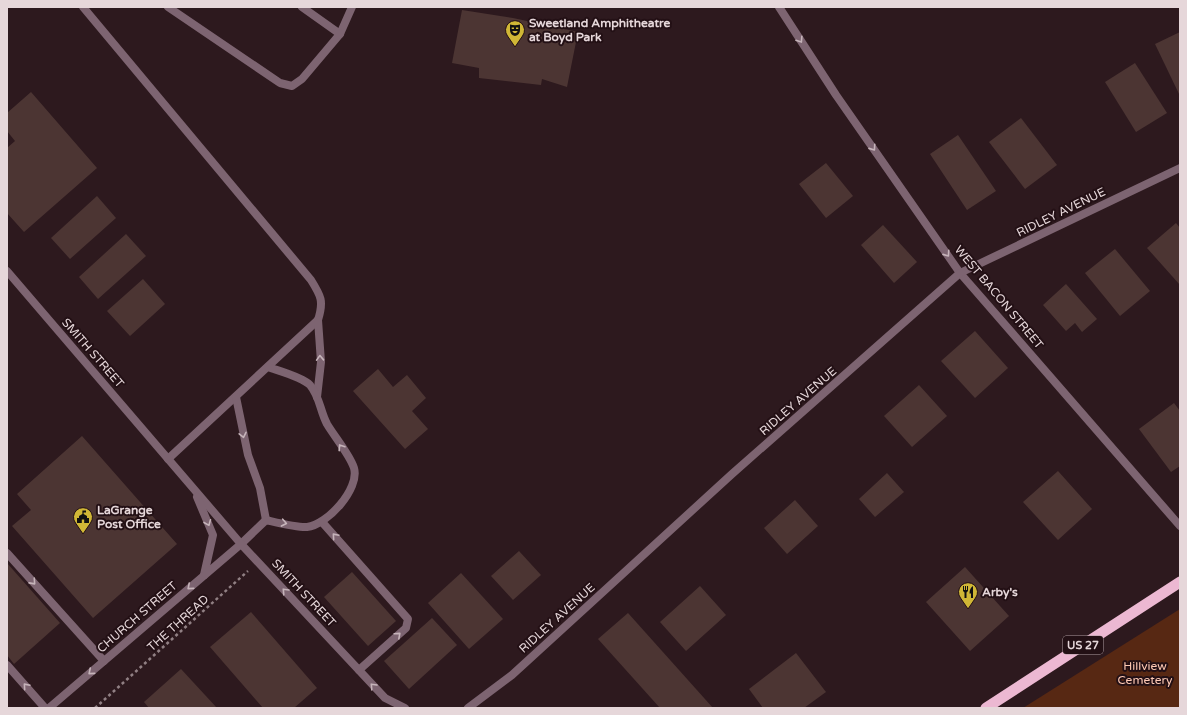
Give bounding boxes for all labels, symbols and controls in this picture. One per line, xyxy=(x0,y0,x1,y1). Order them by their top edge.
place label: Sweetland Amphitheatre at Boyd Park xyxy=(529,16,670,45)
theatre icon: Sweetland Amphitheatre at Boyd Park xyxy=(504,19,526,47)
one-way arrow xyxy=(796,36,803,43)
one-way arrow xyxy=(868,144,876,151)
street label: RIDLEY AVENUE xyxy=(1014,184,1108,240)
street label: WEST BACON STREET xyxy=(952,243,1047,352)
one-way arrow xyxy=(942,250,949,257)
street label: SMITH STREET xyxy=(59,315,127,391)
one-way arrow xyxy=(316,355,324,361)
street label: RIDLEY AVENUE xyxy=(757,364,839,438)
one-way arrow xyxy=(239,432,247,438)
one-way arrow xyxy=(339,444,346,451)
place label: LaGrange Post Office xyxy=(97,503,161,531)
public building icon: LaGrange Post Office xyxy=(72,506,94,534)
one-way arrow xyxy=(203,518,211,526)
one-way arrow xyxy=(281,518,287,527)
one-way arrow xyxy=(332,533,339,541)
street label: SMITH STREET xyxy=(269,556,339,630)
one-way arrow xyxy=(28,577,35,584)
street label: CHURCH STREET xyxy=(94,578,180,655)
street label: RIDLEY AVENUE xyxy=(516,580,598,656)
restaurant icon: Arby's xyxy=(957,581,979,609)
one-way arrow xyxy=(187,583,195,590)
place label: Arby's xyxy=(982,585,1018,600)
one-way arrow xyxy=(282,588,289,595)
street label: THE THREAD xyxy=(144,592,212,654)
one-way arrow xyxy=(394,633,401,640)
road number: US 27 xyxy=(1063,636,1103,654)
park label: Hillview Cemetery xyxy=(1117,659,1173,687)
one-way arrow xyxy=(89,667,96,674)
one-way arrow xyxy=(371,683,378,691)
one-way arrow xyxy=(23,684,30,691)

